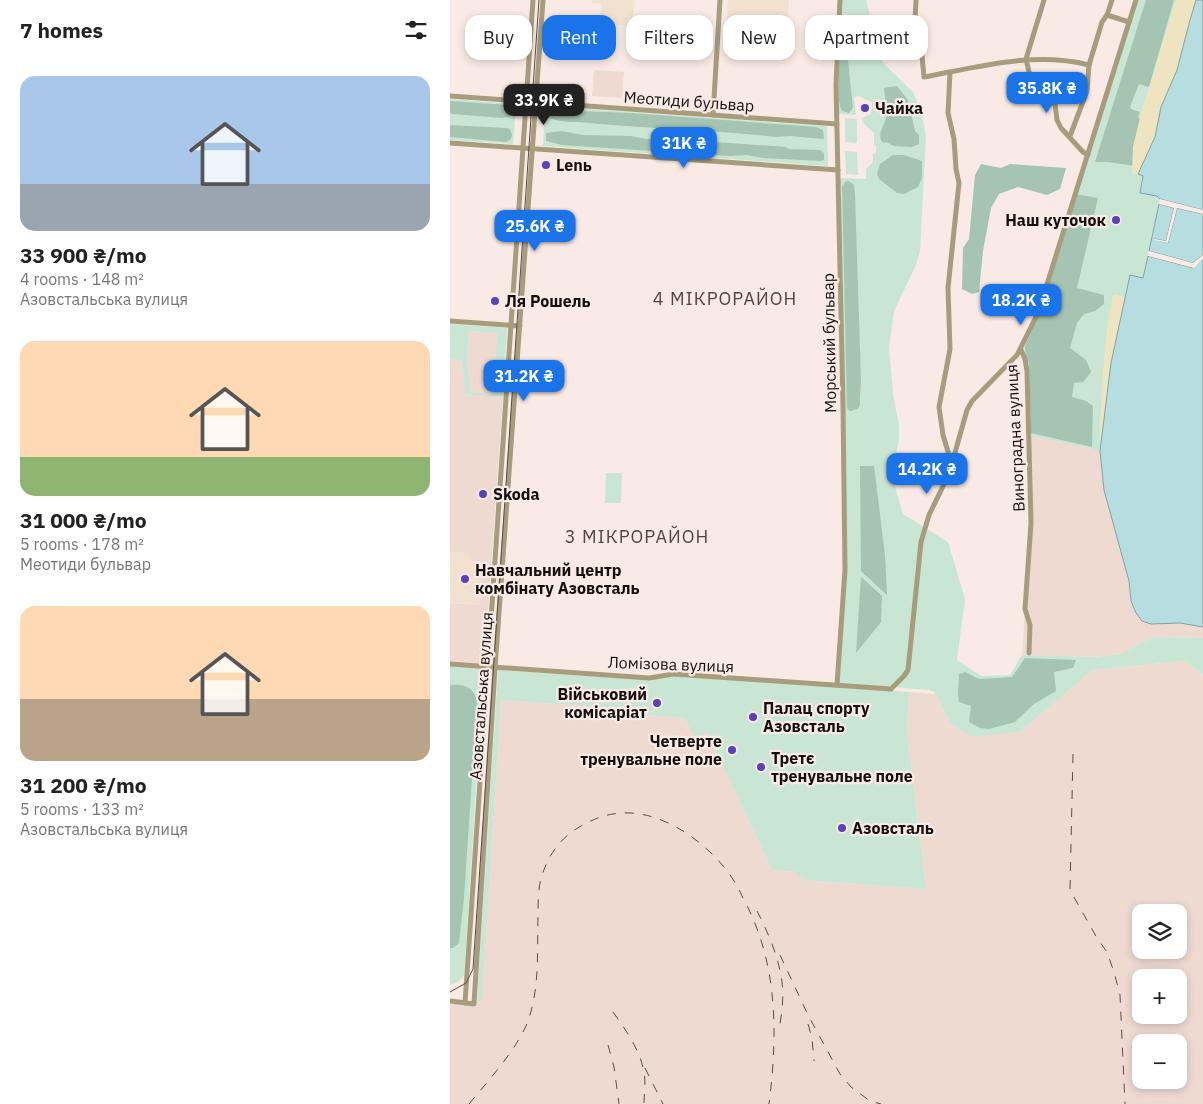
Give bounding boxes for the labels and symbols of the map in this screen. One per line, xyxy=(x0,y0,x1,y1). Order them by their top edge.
pin: 35.8K ₴ xyxy=(1001,72,1093,114)
pin: 33.9K ₴ xyxy=(498,84,590,126)
street label: Меотиди бульвар xyxy=(623,86,755,116)
place label: Чайка xyxy=(875,98,923,118)
marker: Чайка xyxy=(859,102,871,114)
pin: 31K ₴ xyxy=(649,126,719,169)
place label: Lenь xyxy=(556,155,592,175)
marker: Lenь xyxy=(540,159,552,171)
pin: 25.6K ₴ xyxy=(489,210,581,252)
place label: Наш куточок xyxy=(1005,210,1106,230)
marker: Наш куточок xyxy=(1110,214,1122,226)
street label: Морський бульвар xyxy=(818,273,840,413)
pin: 18.2K ₴ xyxy=(975,284,1067,326)
district label: 4 МІКРОРАЙОН xyxy=(653,287,797,310)
place label: Ля Рошель xyxy=(505,291,590,311)
marker: Ля Рошель xyxy=(489,295,501,307)
pin: 31.2K ₴ xyxy=(478,360,570,402)
street label: Виноградна вулиця xyxy=(1001,364,1029,512)
pin: 14.2K ₴ xyxy=(881,452,973,495)
place label: Skoda xyxy=(493,484,540,504)
marker: Skoda xyxy=(477,488,489,500)
district label: 3 МІКРОРАЙОН xyxy=(565,525,709,548)
place label: Навчальний центр комбінату Азовсталь xyxy=(475,560,639,598)
marker: Навчальний центр комбінату Азовсталь xyxy=(459,573,471,585)
street label: Азовстальська вулиця xyxy=(465,611,497,781)
street label: Ломізова вулиця xyxy=(608,652,734,676)
place label: Військовий комісаріат xyxy=(558,684,647,722)
marker: Військовий комісаріат xyxy=(651,697,663,709)
place label: Палац спорту Азовсталь xyxy=(763,698,870,736)
marker: Палац спорту Азовсталь xyxy=(747,711,759,723)
place label: Четверте тренувальне поле xyxy=(580,731,722,769)
marker: Четверте тренувальне поле xyxy=(726,744,738,756)
place label: Третє тренувальне поле xyxy=(771,748,913,786)
marker: Третє тренувальне поле xyxy=(755,761,767,773)
place label: Азовсталь xyxy=(852,818,934,838)
marker: Азовсталь xyxy=(836,822,848,834)

